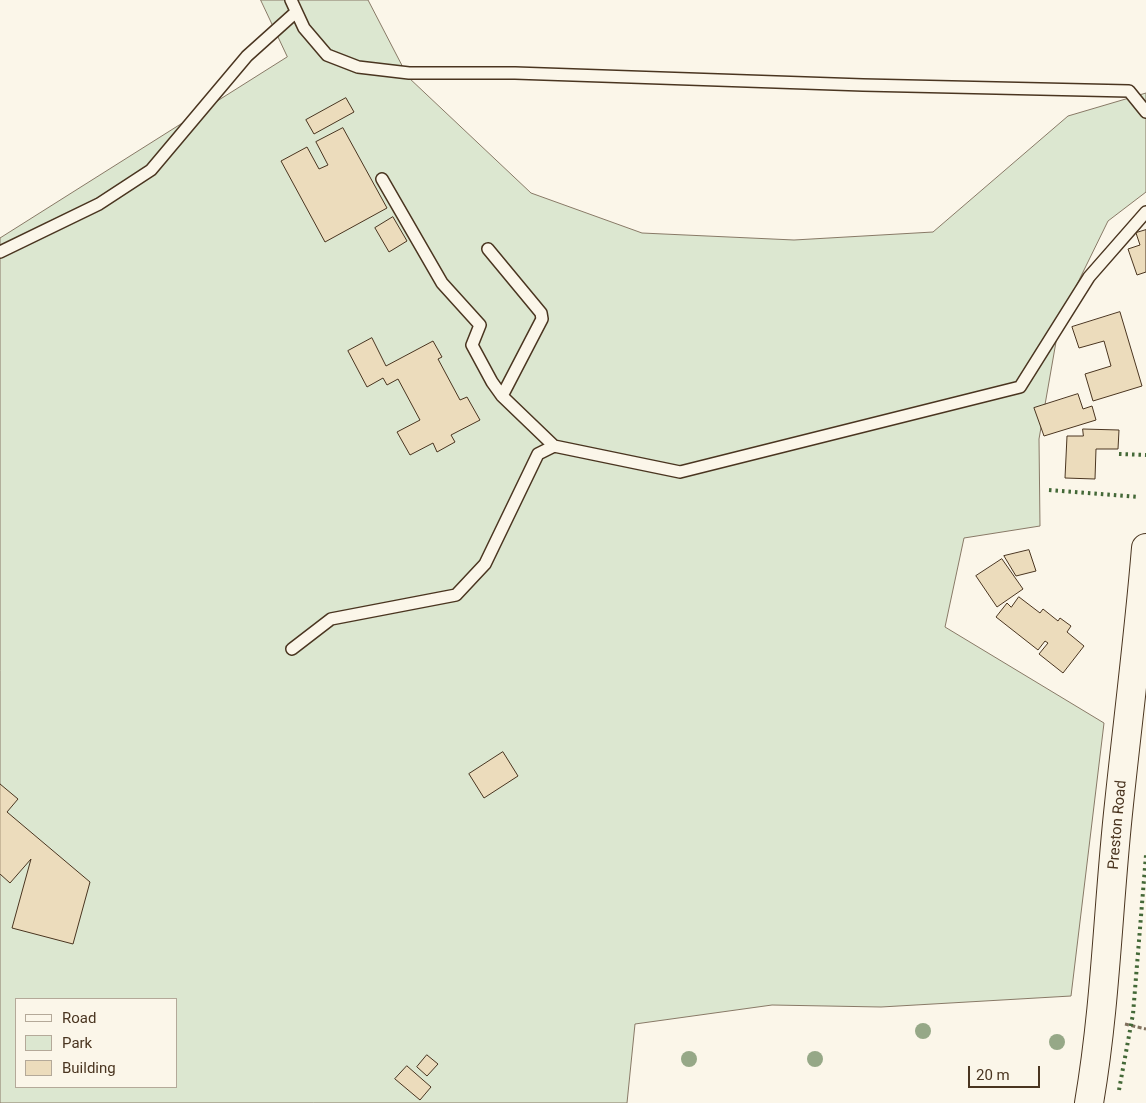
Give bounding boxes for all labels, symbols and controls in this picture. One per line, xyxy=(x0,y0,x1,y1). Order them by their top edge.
street label: Preston Road xyxy=(1105,779,1131,871)
legend xyxy=(15,998,178,1088)
text: Road xyxy=(62,1009,96,1027)
text: Park xyxy=(62,1034,92,1052)
scale bar xyxy=(971,1056,1044,1088)
text: Building xyxy=(62,1059,116,1077)
text: 20 m xyxy=(976,1066,1010,1084)

